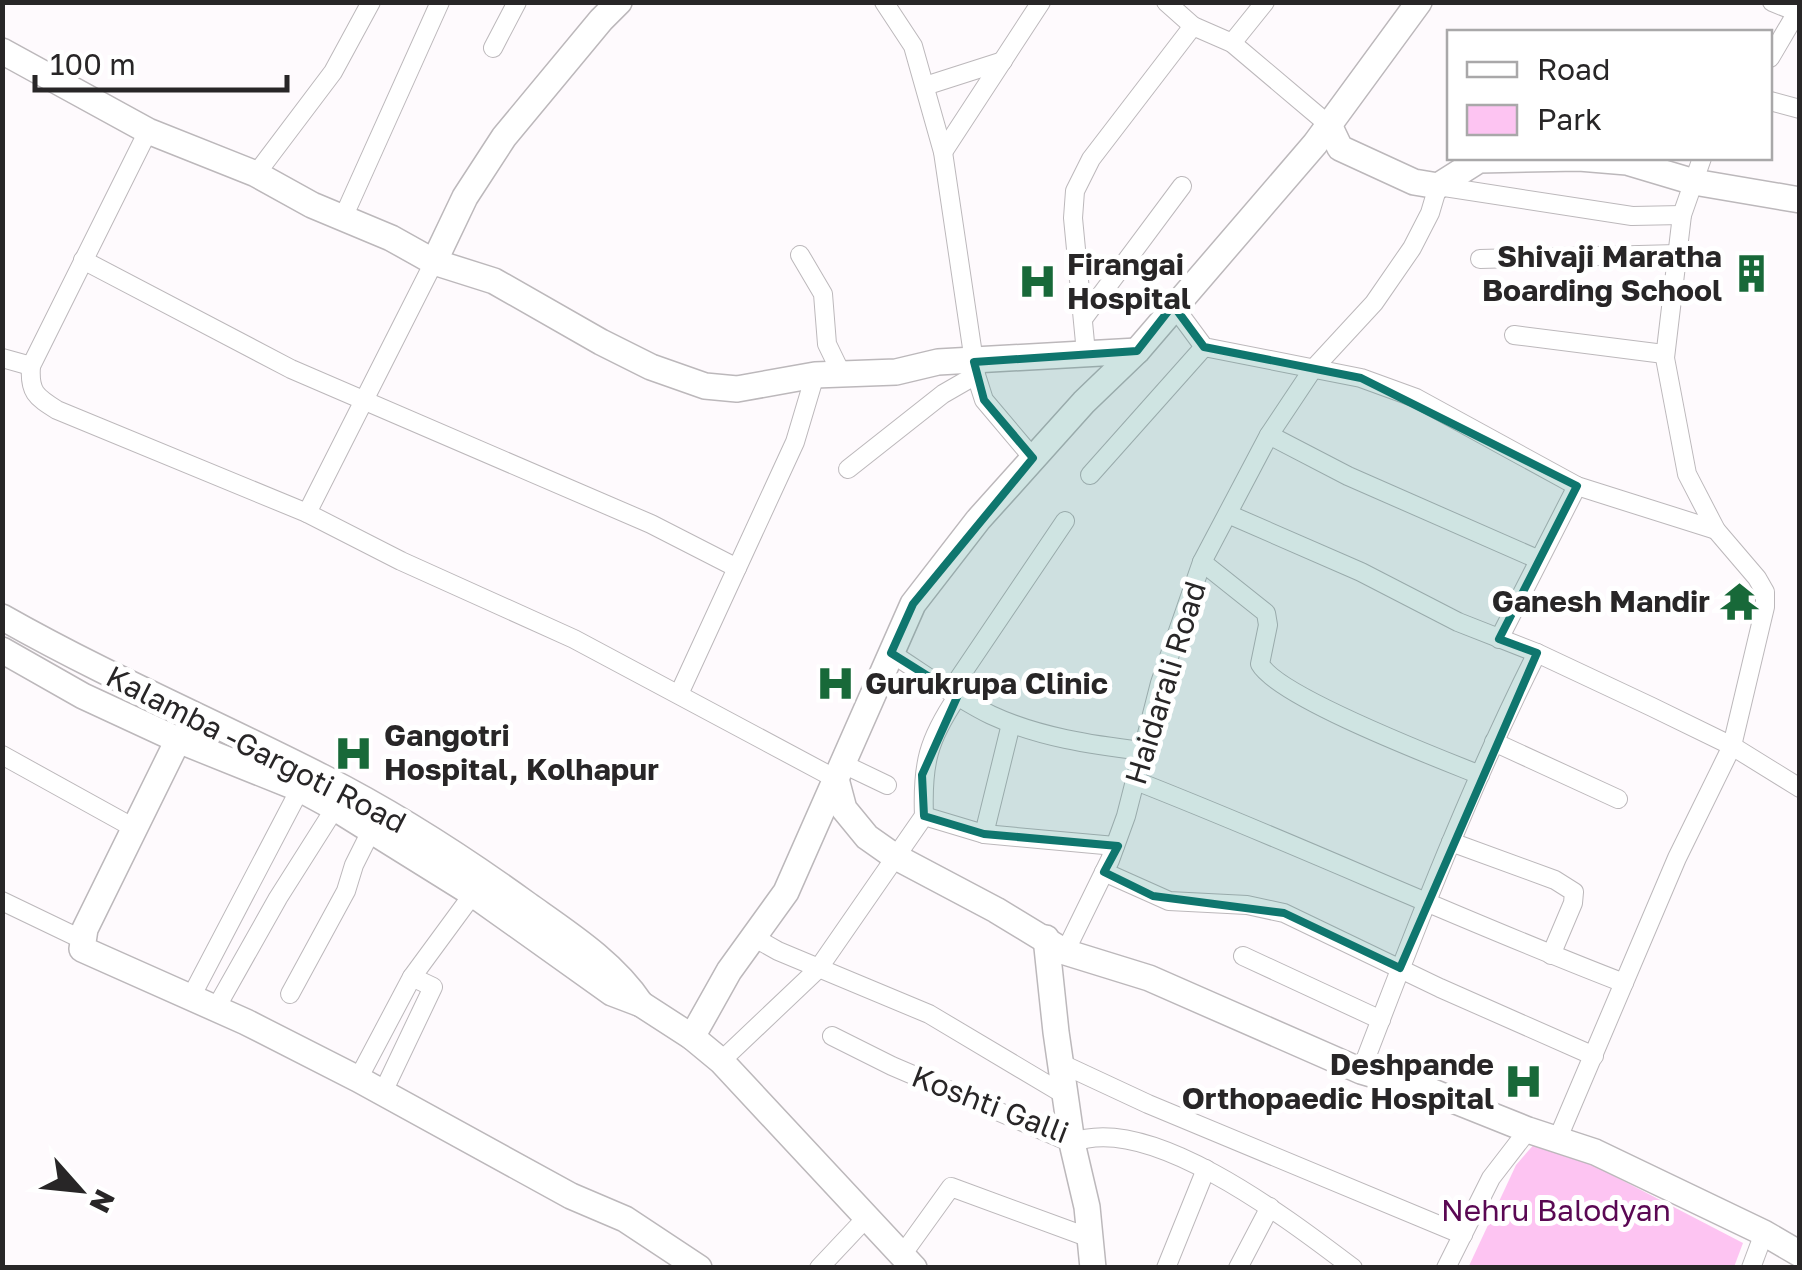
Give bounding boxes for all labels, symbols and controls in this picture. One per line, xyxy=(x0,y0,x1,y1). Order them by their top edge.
scale bar xyxy=(35,30,288,92)
legend xyxy=(1447,30,1772,160)
text: 100 m xyxy=(50,46,136,82)
text: Road xyxy=(1537,51,1611,87)
text: Park xyxy=(1537,101,1602,137)
place label: Shivaji Maratha Boarding School xyxy=(1482,238,1722,308)
place label: Firangai Hospital xyxy=(1067,246,1191,316)
building icon: Shivaji Maratha Boarding School xyxy=(1731,253,1773,295)
hospital icon: Firangai Hospital xyxy=(1016,261,1058,303)
street label: Haidarali Road xyxy=(1117,577,1213,788)
temple icon: Ganesh Mandir xyxy=(1719,581,1761,623)
place label: Ganesh Mandir xyxy=(1492,583,1710,619)
street label: Kalamba -Gargoti Road xyxy=(100,658,412,840)
hospital icon: Gurukrupa Clinic xyxy=(814,663,856,705)
place label: Gurukrupa Clinic xyxy=(865,665,1108,701)
place label: Gangotri Hospital, Kolhapur xyxy=(384,717,659,787)
hospital icon: Gangotri Hospital, Kolhapur xyxy=(333,732,375,774)
place label: Deshpande Orthopaedic Hospital xyxy=(1182,1046,1494,1116)
street label: Koshti Galli xyxy=(907,1058,1074,1150)
hospital icon: Deshpande Orthopaedic Hospital xyxy=(1503,1061,1545,1103)
north arrow xyxy=(30,1140,130,1240)
text: N xyxy=(83,1185,122,1219)
park label: Nehru Balodyan xyxy=(1441,1192,1671,1228)

